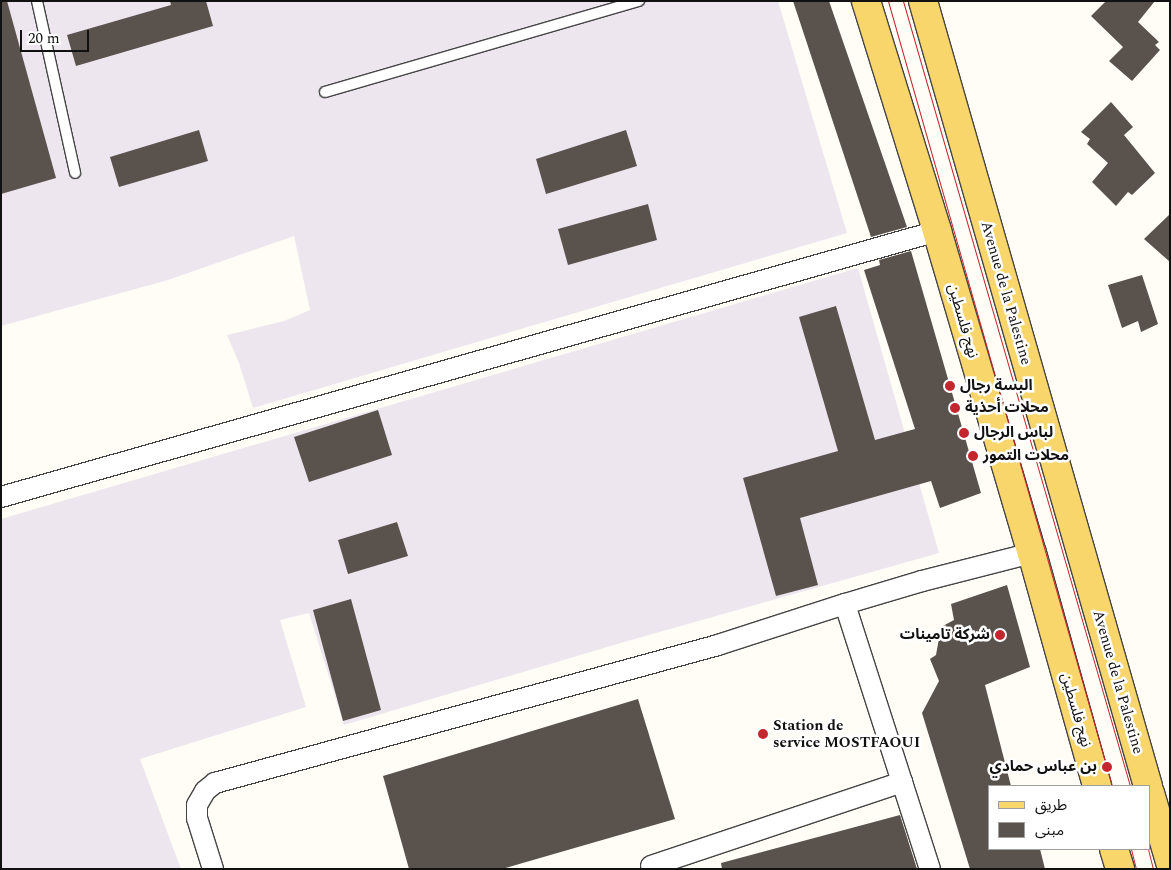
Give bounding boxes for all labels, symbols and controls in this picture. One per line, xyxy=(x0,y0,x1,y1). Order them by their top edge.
scale bar xyxy=(22,20,91,52)
text: 20 m xyxy=(28,27,60,50)
street label: Avenue de la Palestine xyxy=(977,219,1035,367)
street label: نهج فلسطين xyxy=(944,282,982,360)
place label: البسة رجال xyxy=(960,377,1033,395)
marker: البسة رجال xyxy=(944,380,956,392)
place label: محلات أحذية xyxy=(965,399,1049,417)
marker: محلات أحذية xyxy=(949,402,961,414)
place label: لباس الرجال xyxy=(974,424,1053,442)
marker: لباس الرجال xyxy=(958,427,970,439)
place label: محلات التمور xyxy=(983,447,1069,465)
marker: محلات التمور xyxy=(967,450,979,462)
street label: Avenue de la Palestine xyxy=(1089,608,1147,756)
place label: شركة تامينات xyxy=(900,626,990,644)
marker: شركة تامينات xyxy=(994,629,1006,641)
street label: نهج فلسطين xyxy=(1057,671,1095,749)
place label: Station de service MOSTFAOUI xyxy=(773,716,920,751)
marker: Station de service MOSTFAOUI xyxy=(757,728,769,740)
place label: بن عباس حمادي xyxy=(990,758,1097,776)
marker: بن عباس حمادي xyxy=(1101,761,1113,773)
legend xyxy=(988,785,1151,850)
text: طريق xyxy=(1035,794,1067,817)
text: مبنى xyxy=(1035,819,1064,842)

